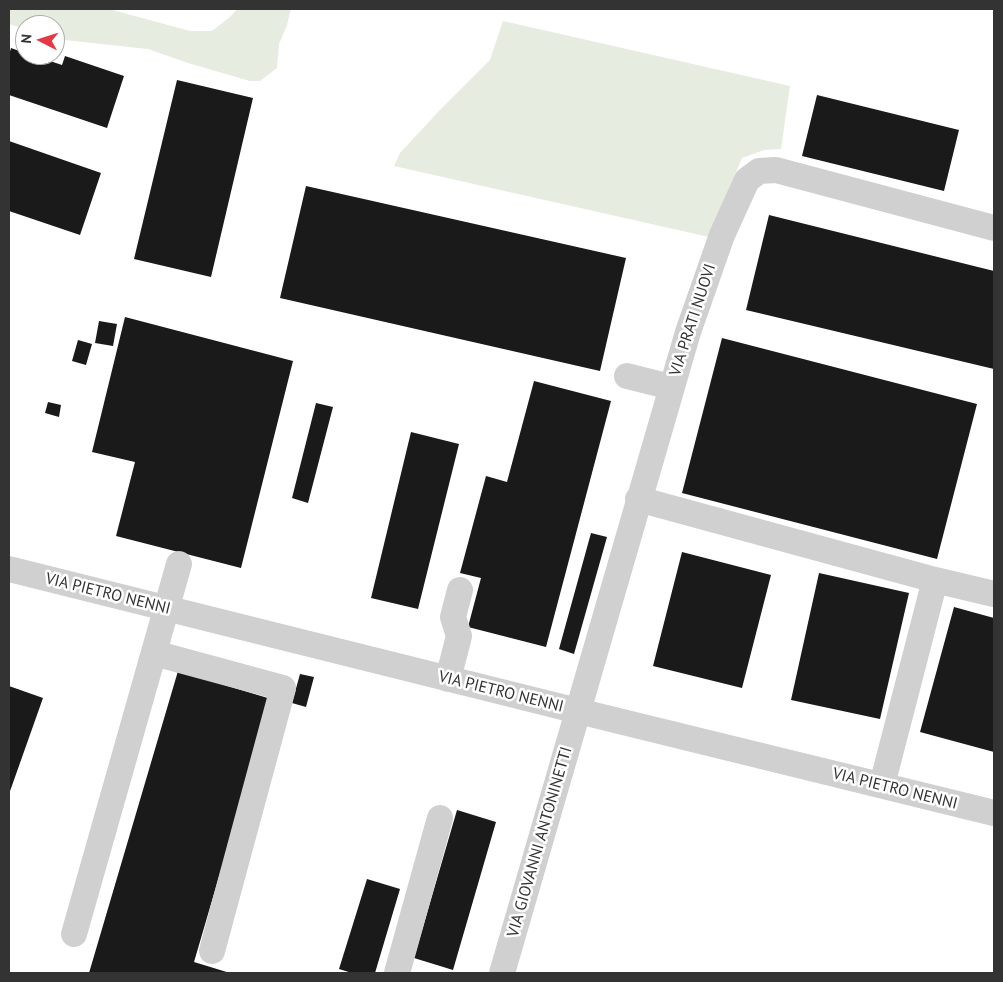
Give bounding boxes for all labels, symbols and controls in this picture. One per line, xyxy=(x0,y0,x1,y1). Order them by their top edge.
north arrow xyxy=(15,15,65,65)
text: N xyxy=(17,33,35,44)
street label: VIA PRATI NUOVI xyxy=(666,261,720,379)
street label: VIA PIETRO NENNI xyxy=(44,569,172,619)
street label: VIA PIETRO NENNI xyxy=(437,667,565,717)
street label: VIA GIOVANNI ANTONINETTI xyxy=(504,745,576,939)
street label: VIA PIETRO NENNI xyxy=(831,764,959,814)

